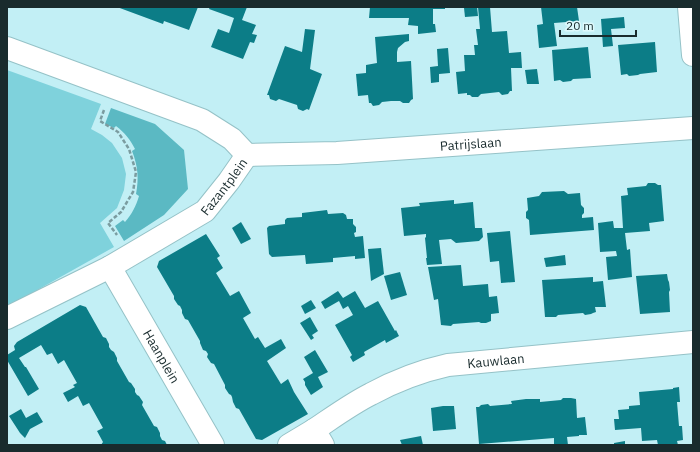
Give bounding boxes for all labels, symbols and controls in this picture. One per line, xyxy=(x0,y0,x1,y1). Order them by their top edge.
scale bar xyxy=(560,12,636,38)
text: 20 m xyxy=(566,18,594,33)
street label: Patrijslaan xyxy=(439,133,502,155)
street label: Fazantplein xyxy=(197,155,251,219)
street label: Haanplein xyxy=(139,326,183,386)
street label: Kauwlaan xyxy=(467,350,525,372)

